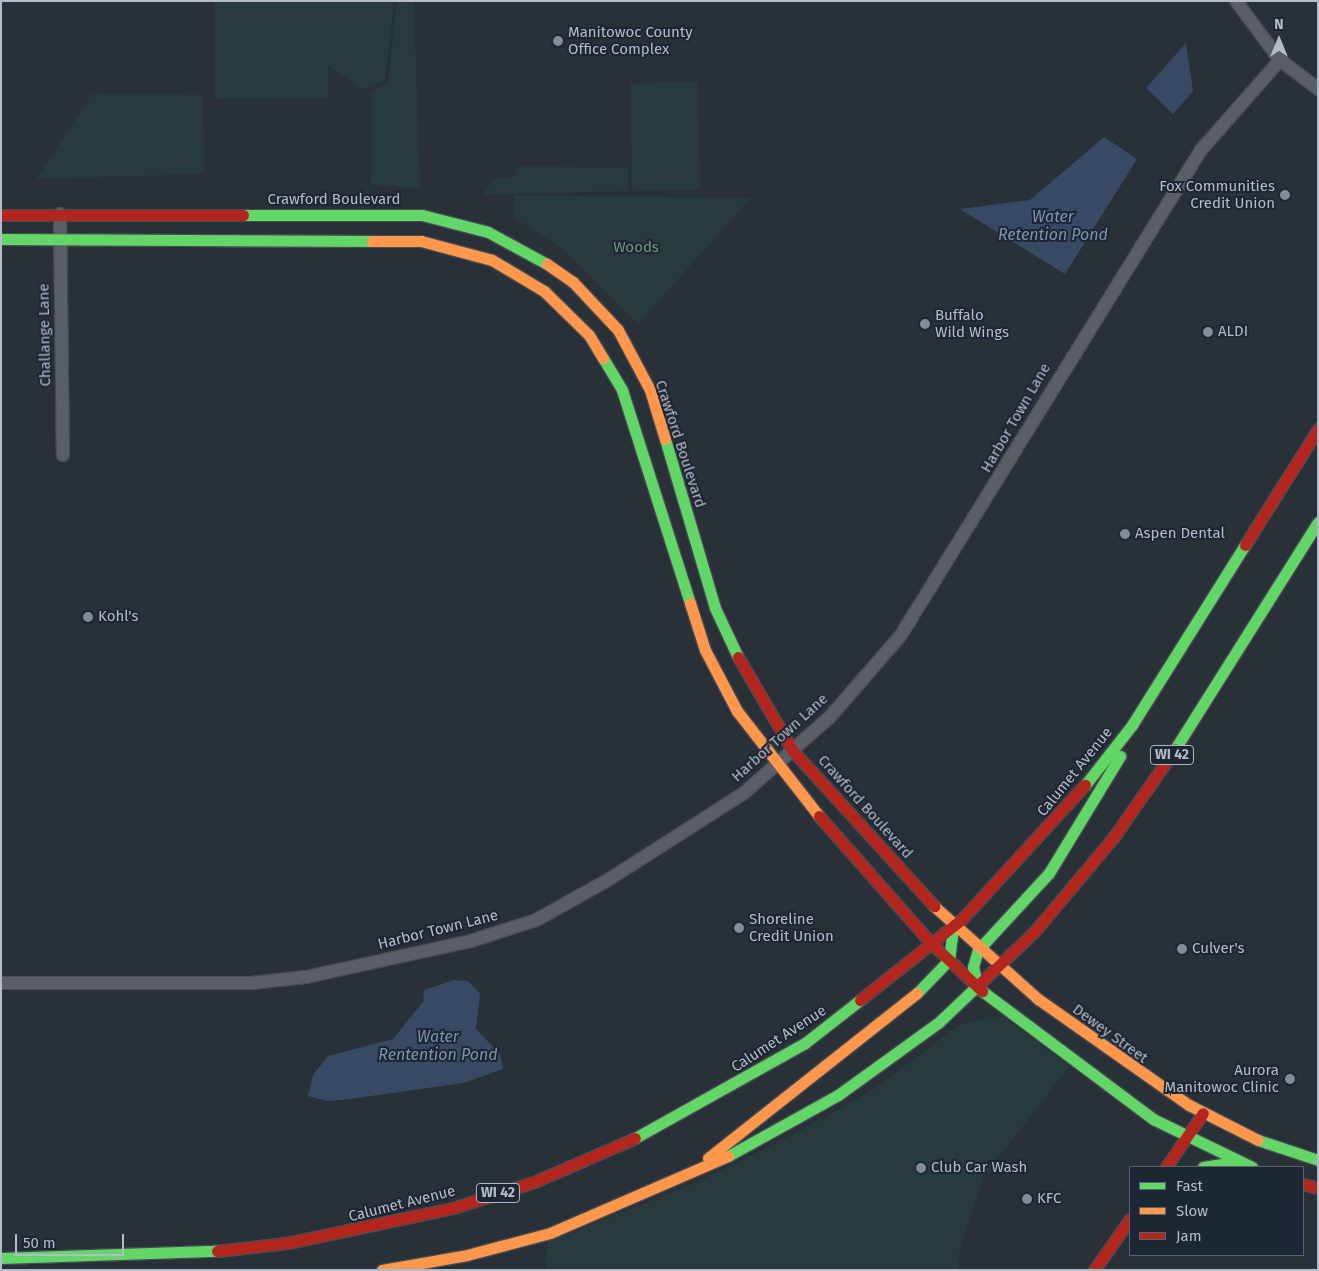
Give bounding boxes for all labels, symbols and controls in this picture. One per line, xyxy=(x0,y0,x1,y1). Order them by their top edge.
north arrow xyxy=(1254,15,1304,65)
text: N xyxy=(1274,16,1284,33)
place label: Manitowoc County Office Complex xyxy=(568,23,693,58)
marker: Manitowoc County Office Complex xyxy=(552,35,564,47)
place label: Fox Communities Credit Union xyxy=(1159,177,1275,212)
marker: Fox Communities Credit Union xyxy=(1279,189,1291,201)
street label: Crawford Boulevard xyxy=(268,191,400,209)
water label: Water Retention Pond xyxy=(998,207,1108,245)
park label: Woods xyxy=(613,239,659,257)
street label: Challange Lane xyxy=(35,283,55,387)
place label: Buffalo Wild Wings xyxy=(935,306,1009,341)
marker: Buffalo Wild Wings xyxy=(919,318,931,330)
place label: ALDI xyxy=(1218,323,1248,341)
marker: ALDI xyxy=(1202,326,1214,338)
street label: Harbor Town Lane xyxy=(977,360,1055,476)
street label: Crawford Boulevard xyxy=(651,378,709,510)
place label: Aspen Dental xyxy=(1135,525,1225,543)
marker: Aspen Dental xyxy=(1119,528,1131,540)
place label: Kohl's xyxy=(98,608,138,626)
marker: Kohl's xyxy=(82,611,94,623)
street label: Harbor Town Lane xyxy=(728,690,832,786)
street label: Calumet Avenue xyxy=(1034,724,1116,820)
road number: WI 42 xyxy=(1150,744,1194,766)
street label: Crawford Boulevard xyxy=(814,752,916,862)
street label: Harbor Town Lane xyxy=(376,906,500,954)
place label: Shoreline Credit Union xyxy=(749,910,834,945)
marker: Shoreline Credit Union xyxy=(733,922,745,934)
place label: Culver's xyxy=(1192,940,1245,958)
marker: Culver's xyxy=(1176,943,1188,955)
street label: Dewey Street xyxy=(1069,1001,1151,1067)
street label: Calumet Avenue xyxy=(728,1002,830,1076)
water label: Water Rentention Pond xyxy=(378,1027,498,1065)
place label: Aurora Manitowoc Clinic xyxy=(1164,1061,1279,1096)
marker: Aurora Manitowoc Clinic xyxy=(1283,1072,1297,1086)
place label: Club Car Wash xyxy=(931,1159,1027,1177)
marker: Club Car Wash xyxy=(915,1162,927,1174)
legend xyxy=(1129,1166,1304,1256)
text: Fast xyxy=(1176,1177,1203,1195)
street label: Calumet Avenue xyxy=(347,1182,457,1226)
road number: WI 42 xyxy=(476,1182,520,1204)
place label: KFC xyxy=(1037,1190,1061,1208)
marker: KFC xyxy=(1021,1193,1033,1205)
text: Slow xyxy=(1176,1202,1208,1220)
scale bar xyxy=(18,1224,126,1256)
text: Jam xyxy=(1176,1227,1202,1245)
text: 50 m xyxy=(23,1234,56,1252)

